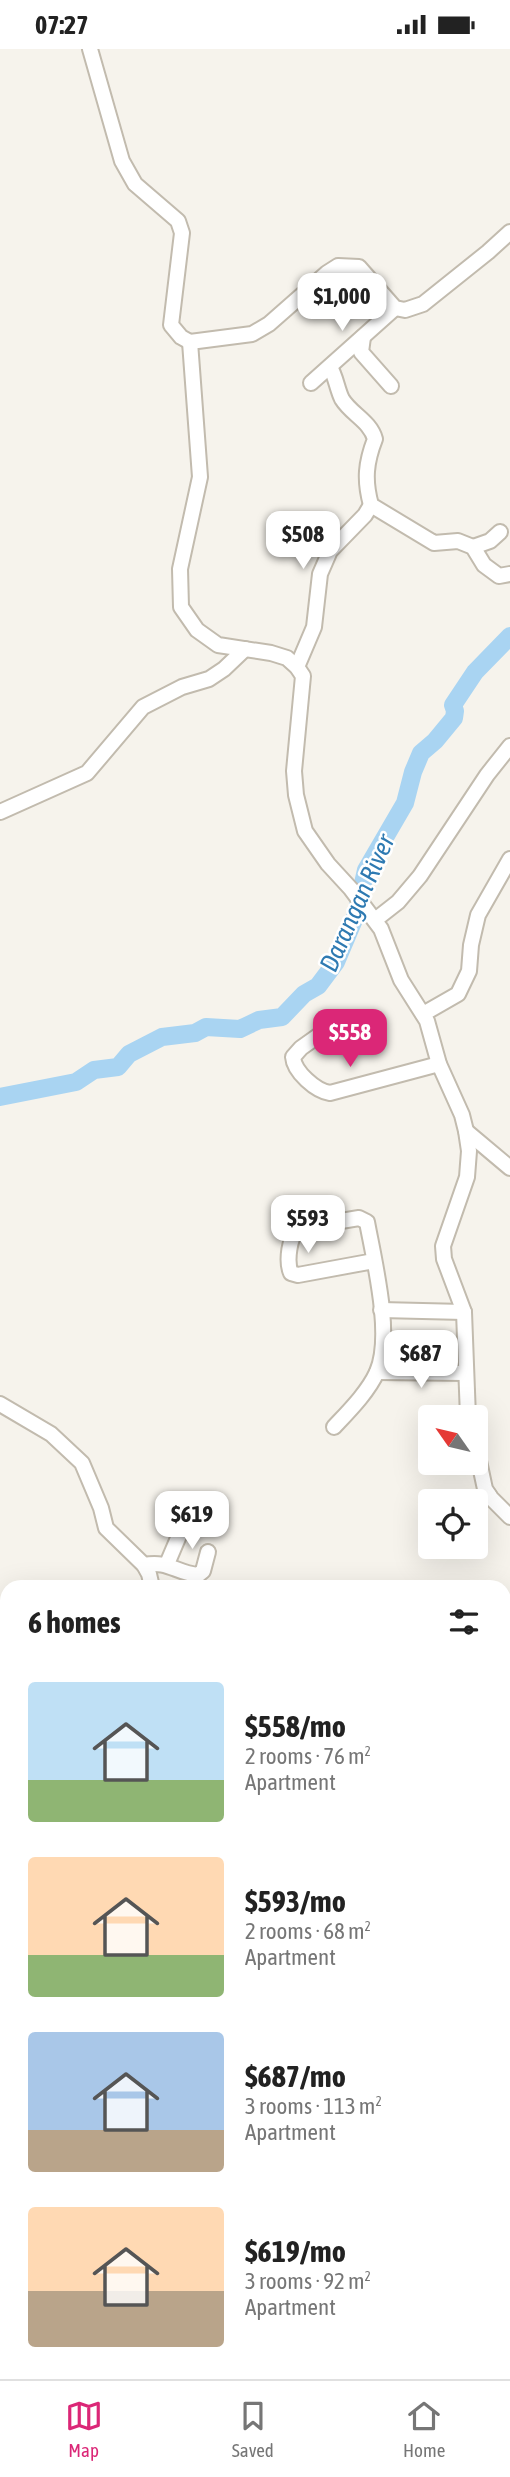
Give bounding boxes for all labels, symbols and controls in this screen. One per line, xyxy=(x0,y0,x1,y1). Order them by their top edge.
text: 07:27 xyxy=(35,10,89,40)
pin: $1,000 xyxy=(285,273,399,333)
text: $1,000 xyxy=(314,283,371,309)
pin: $508 xyxy=(262,511,344,571)
text: $508 xyxy=(282,521,324,547)
water label: Darangan River xyxy=(313,828,401,976)
pin: $558 xyxy=(309,1009,391,1069)
text: $558 xyxy=(329,1019,371,1045)
pin: $593 xyxy=(267,1195,349,1255)
text: $593 xyxy=(287,1205,329,1231)
pin: $687 xyxy=(380,1331,462,1390)
text: $687 xyxy=(400,1340,442,1366)
north arrow xyxy=(418,1405,488,1475)
map controls xyxy=(418,1405,488,1559)
button: locate xyxy=(418,1489,488,1559)
pin: $619 xyxy=(151,1491,233,1551)
text: $619 xyxy=(171,1501,213,1527)
icon: filters xyxy=(445,1603,483,1641)
text: 6 homes xyxy=(28,1605,121,1639)
text: $558/mo xyxy=(245,1709,346,1743)
icon: home xyxy=(84,1710,168,1794)
text: 2 rooms · 76 m² xyxy=(245,1743,371,1769)
text: Apartment xyxy=(245,1769,336,1795)
text: $593/mo xyxy=(245,1884,346,1918)
icon: home xyxy=(84,1885,168,1969)
text: 2 rooms · 68 m² xyxy=(245,1918,371,1944)
text: Apartment xyxy=(245,1944,336,1970)
text: $687/mo xyxy=(245,2059,346,2093)
icon: home xyxy=(84,2060,168,2144)
text: 3 rooms · 113 m² xyxy=(245,2093,382,2119)
text: Apartment xyxy=(245,2119,336,2145)
text: $619/mo xyxy=(245,2234,346,2268)
icon: home xyxy=(84,2235,168,2319)
text: 3 rooms · 92 m² xyxy=(245,2268,371,2294)
text: Apartment xyxy=(245,2294,336,2320)
tab: Map xyxy=(65,2397,103,2461)
tab: Saved xyxy=(232,2397,274,2461)
tab: Home xyxy=(403,2397,445,2461)

